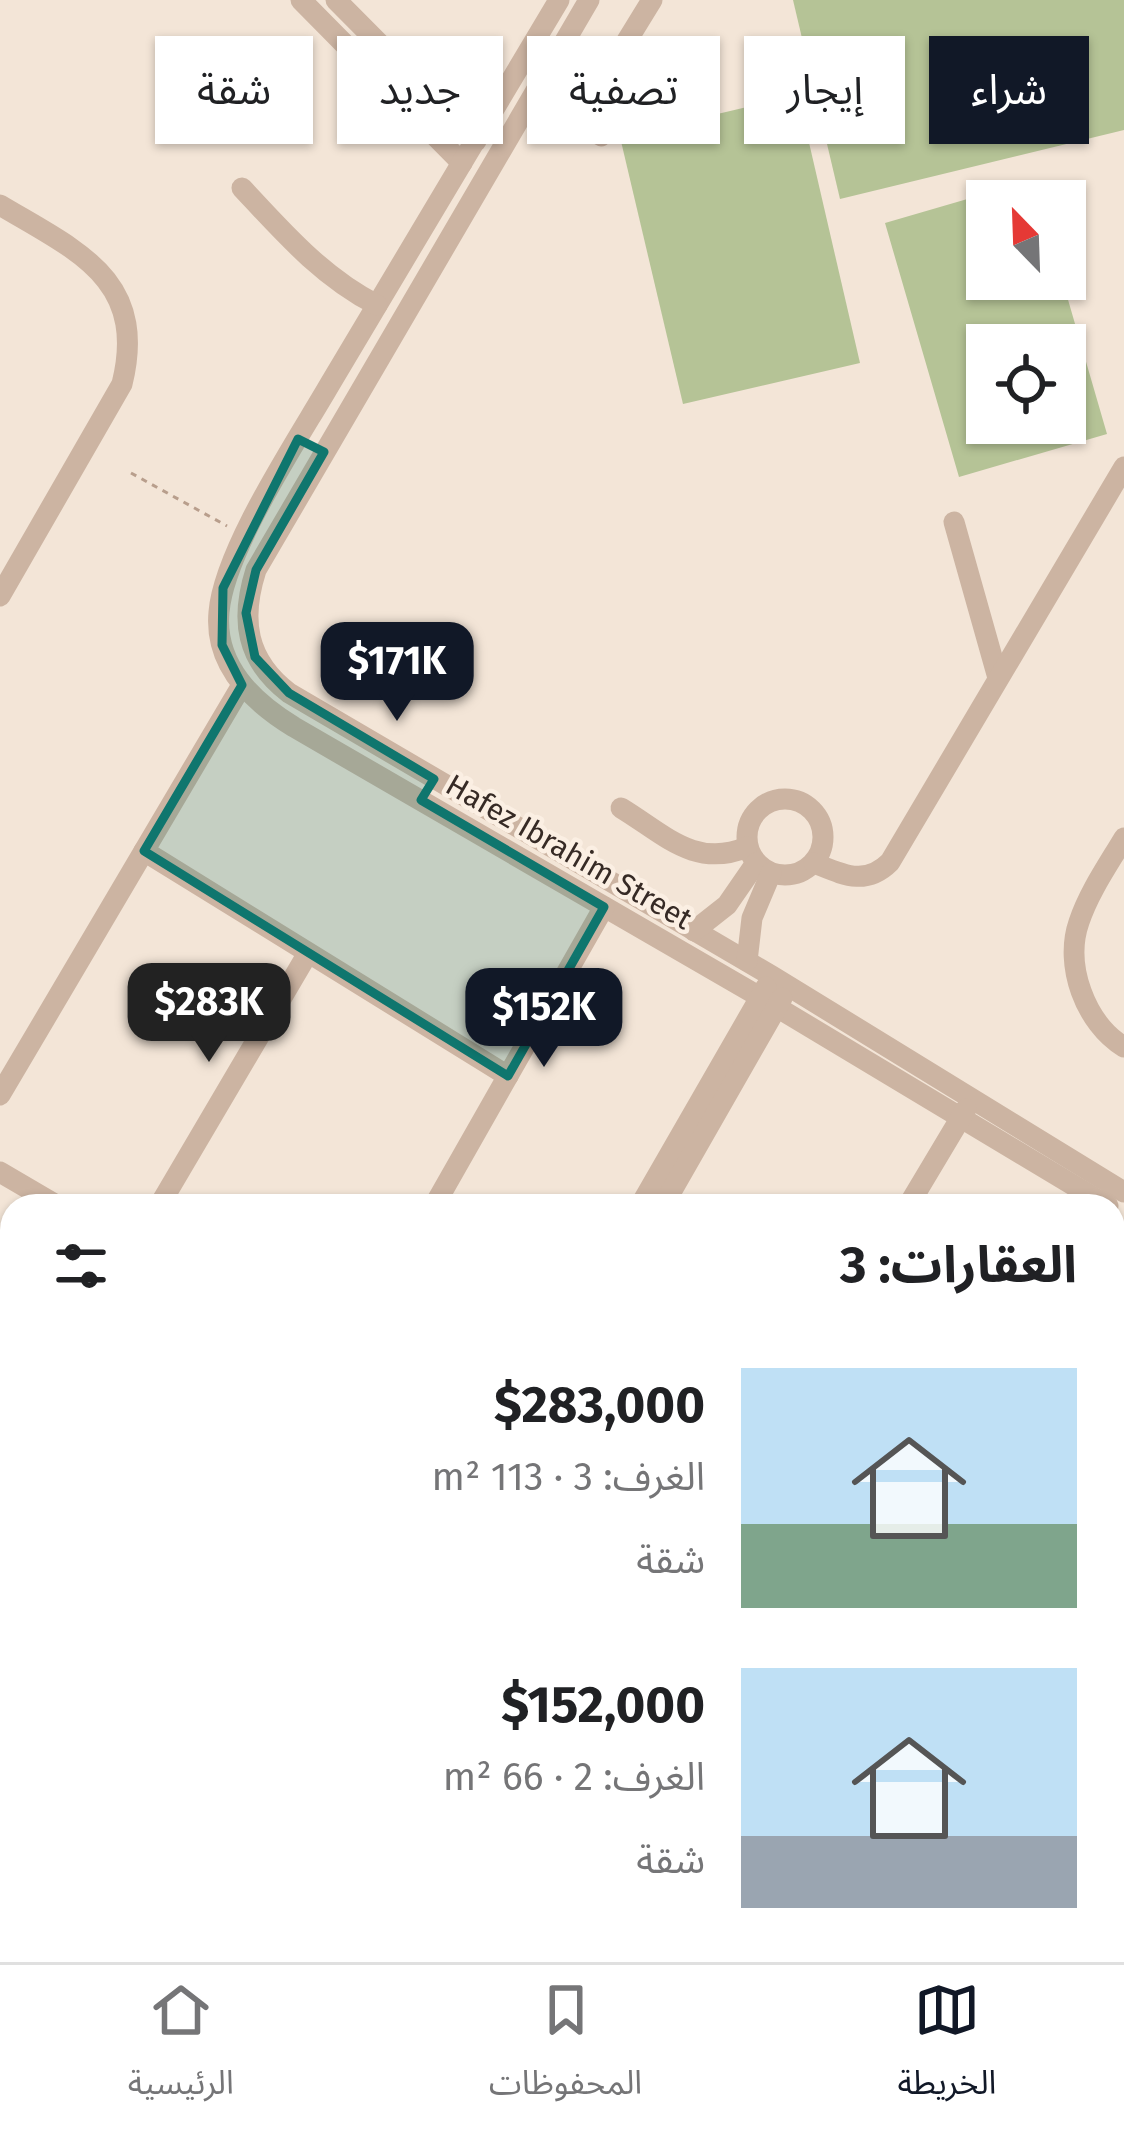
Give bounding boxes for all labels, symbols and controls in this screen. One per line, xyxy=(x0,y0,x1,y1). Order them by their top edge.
chip: شقة xyxy=(155,36,313,144)
chip: جديد xyxy=(337,36,503,144)
chip: تصفية xyxy=(527,36,720,144)
chip: إيجار xyxy=(744,36,905,144)
chip: شراء xyxy=(929,36,1089,144)
north arrow xyxy=(966,180,1086,300)
map controls xyxy=(966,180,1086,444)
button: locate xyxy=(966,324,1086,444)
pin: $171K xyxy=(313,622,481,724)
text: $171K xyxy=(348,638,446,684)
street label: Hafez Ibrahim Street xyxy=(440,767,699,937)
pin: $283K xyxy=(125,963,293,1065)
pin: $152K xyxy=(460,968,628,1070)
text: $283K xyxy=(155,979,263,1025)
text: $152K xyxy=(492,984,596,1030)
icon: filters xyxy=(48,1233,114,1299)
text: العقارات: 3 xyxy=(840,1234,1077,1296)
text: $283,000 xyxy=(494,1374,705,1436)
icon: home xyxy=(837,1416,981,1560)
text: الغرف: 3 · 113 m² xyxy=(432,1454,705,1500)
text: شقة xyxy=(636,1537,705,1583)
text: $152,000 xyxy=(501,1674,705,1736)
icon: home xyxy=(837,1716,981,1860)
text: الغرف: 2 · 66 m² xyxy=(443,1754,705,1800)
text: شقة xyxy=(636,1837,705,1883)
tab: الرئيسية xyxy=(128,1977,234,2118)
tab: المحفوظات xyxy=(489,1977,642,2118)
tab: الخريطة xyxy=(897,1977,996,2118)

